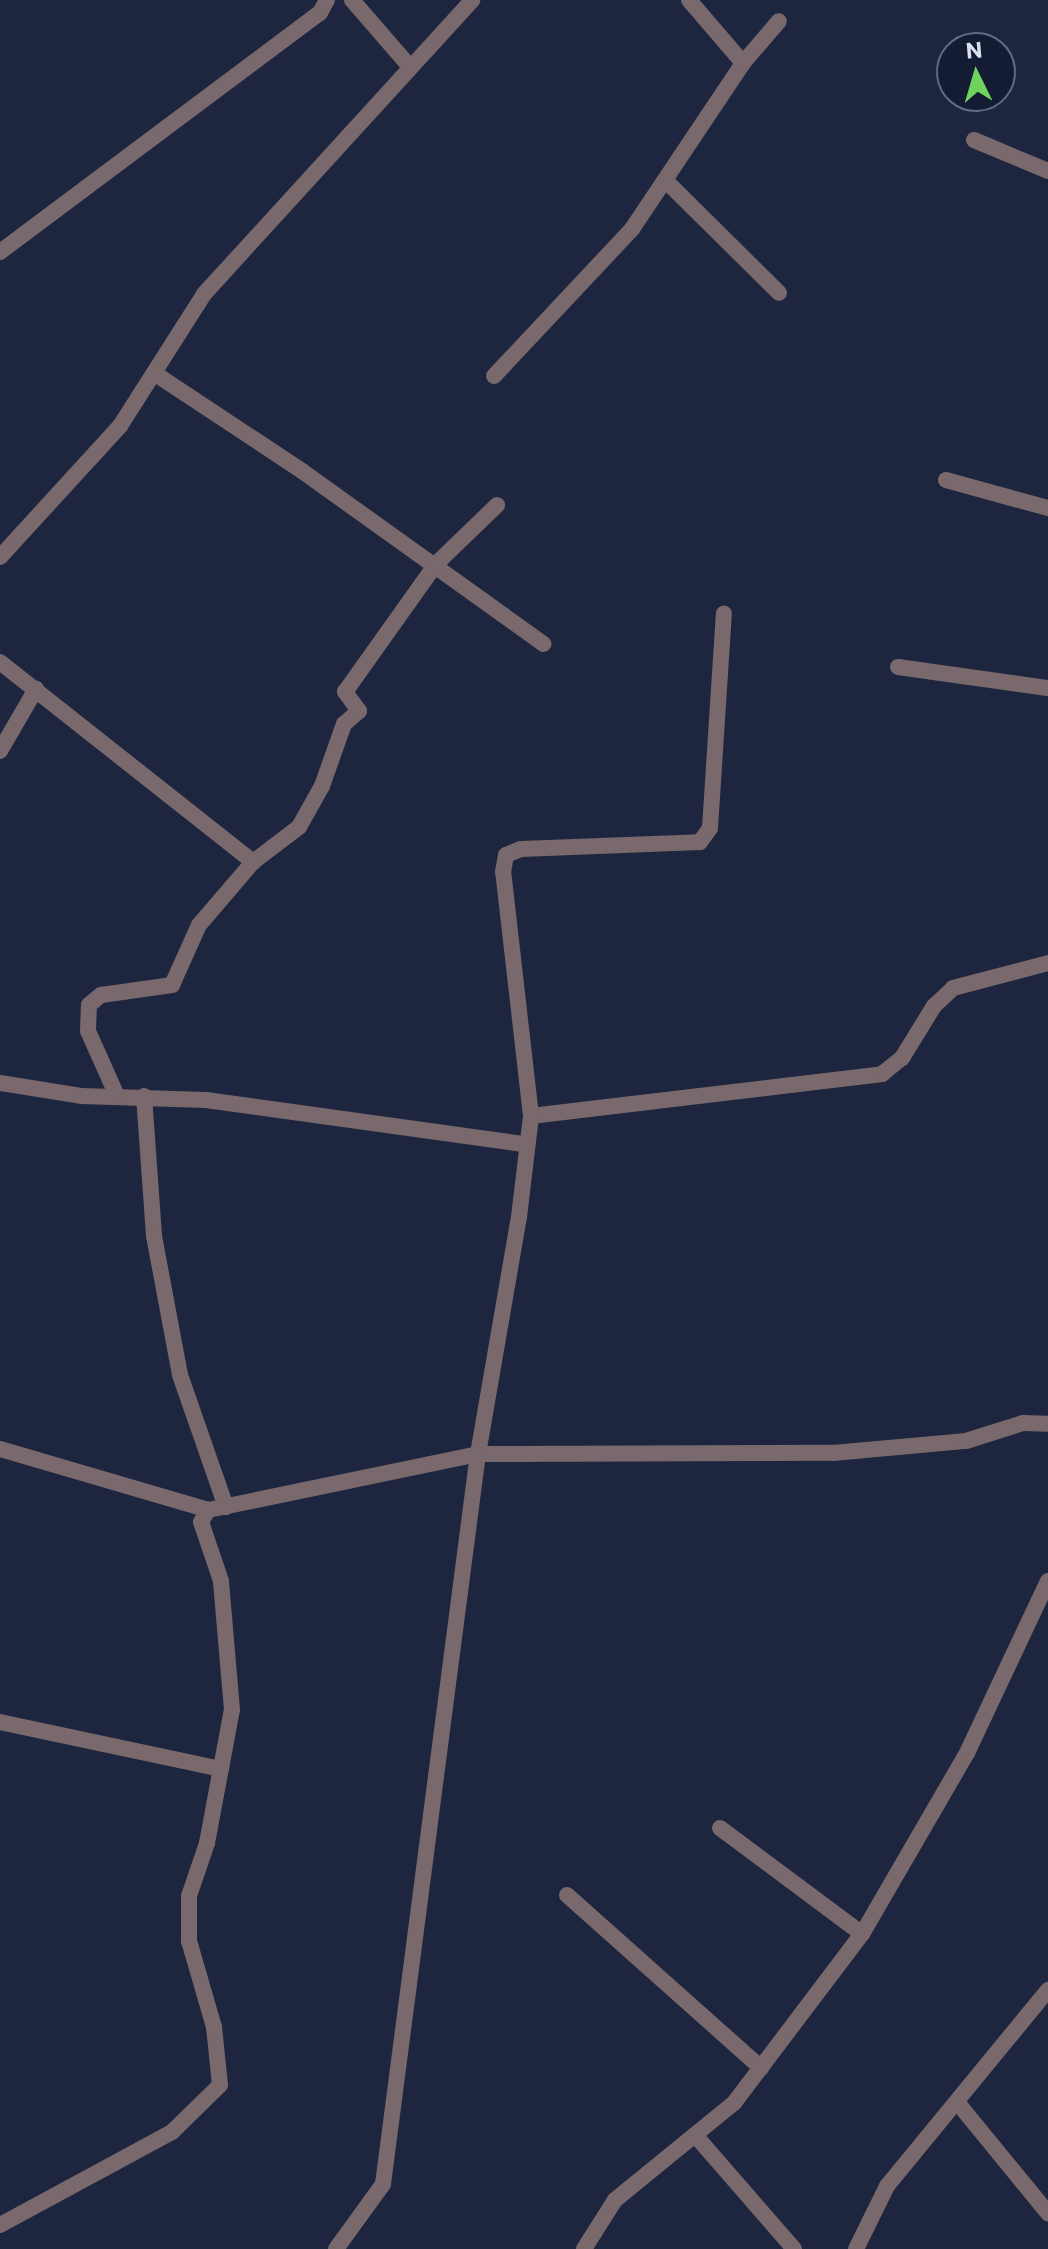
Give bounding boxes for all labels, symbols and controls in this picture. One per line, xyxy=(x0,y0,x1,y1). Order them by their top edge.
north arrow xyxy=(936,32,1016,112)
text: N xyxy=(965,35,983,64)

